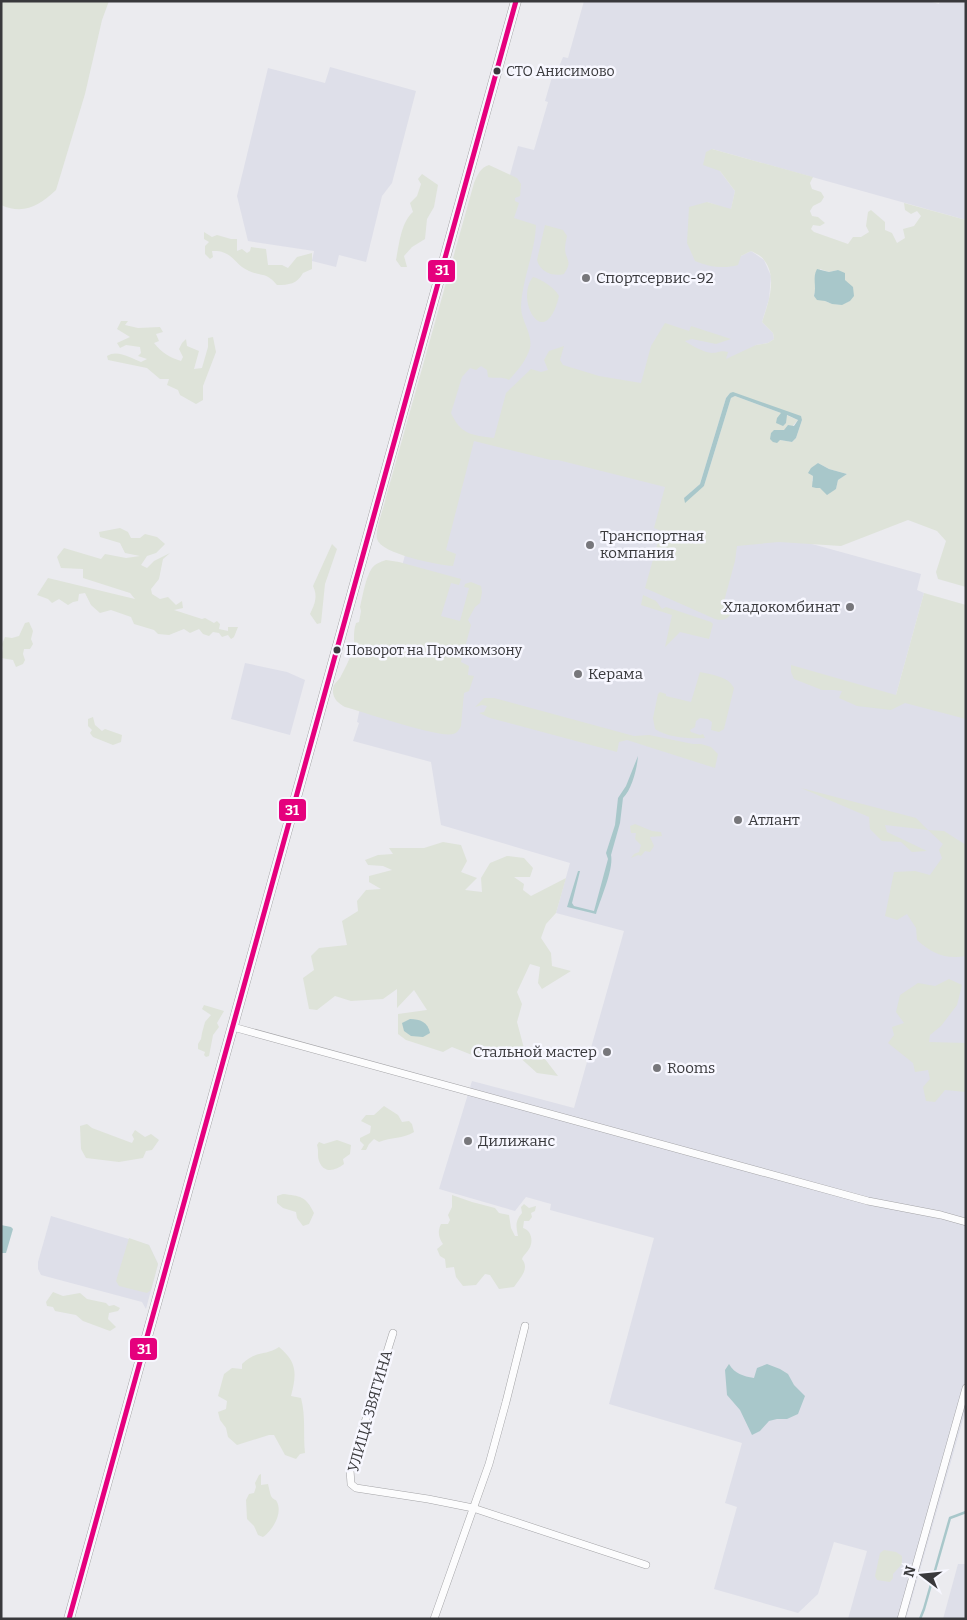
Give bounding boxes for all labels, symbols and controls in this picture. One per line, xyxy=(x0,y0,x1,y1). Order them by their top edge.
place label: СТО Анисимово xyxy=(506,63,615,80)
marker: СТО Анисимово xyxy=(492,66,502,76)
line badge: 31 xyxy=(427,259,456,283)
text: 31 xyxy=(435,262,449,279)
place label: Спортсервис-92 xyxy=(596,269,714,287)
marker: Спортсервис-92 xyxy=(580,272,592,284)
place label: Транспортная компания xyxy=(600,527,704,562)
marker: Транспортная компания xyxy=(584,539,596,551)
place label: Хладокомбинат xyxy=(723,598,840,616)
marker: Хладокомбинат xyxy=(844,601,856,613)
place label: Поворот на Промкомзону xyxy=(346,642,523,659)
marker: Поворот на Промкомзону xyxy=(332,645,342,655)
place label: Керама xyxy=(588,665,643,683)
marker: Керама xyxy=(572,668,584,680)
line badge: 31 xyxy=(278,798,307,822)
text: 31 xyxy=(285,802,299,819)
place label: Атлант xyxy=(748,811,800,829)
marker: Атлант xyxy=(732,814,744,826)
place label: Стальной мастер xyxy=(473,1043,597,1061)
marker: Стальной мастер xyxy=(601,1046,613,1058)
place label: Rooms xyxy=(667,1059,715,1077)
marker: Rooms xyxy=(651,1062,663,1074)
place label: Дилижанс xyxy=(478,1132,556,1150)
marker: Дилижанс xyxy=(462,1135,474,1147)
line badge: 31 xyxy=(129,1337,158,1361)
text: 31 xyxy=(137,1341,151,1358)
street label: УЛИЦА ЗВЯГИНА xyxy=(344,1348,396,1474)
north arrow xyxy=(897,1550,947,1600)
text: N xyxy=(900,1564,920,1579)

